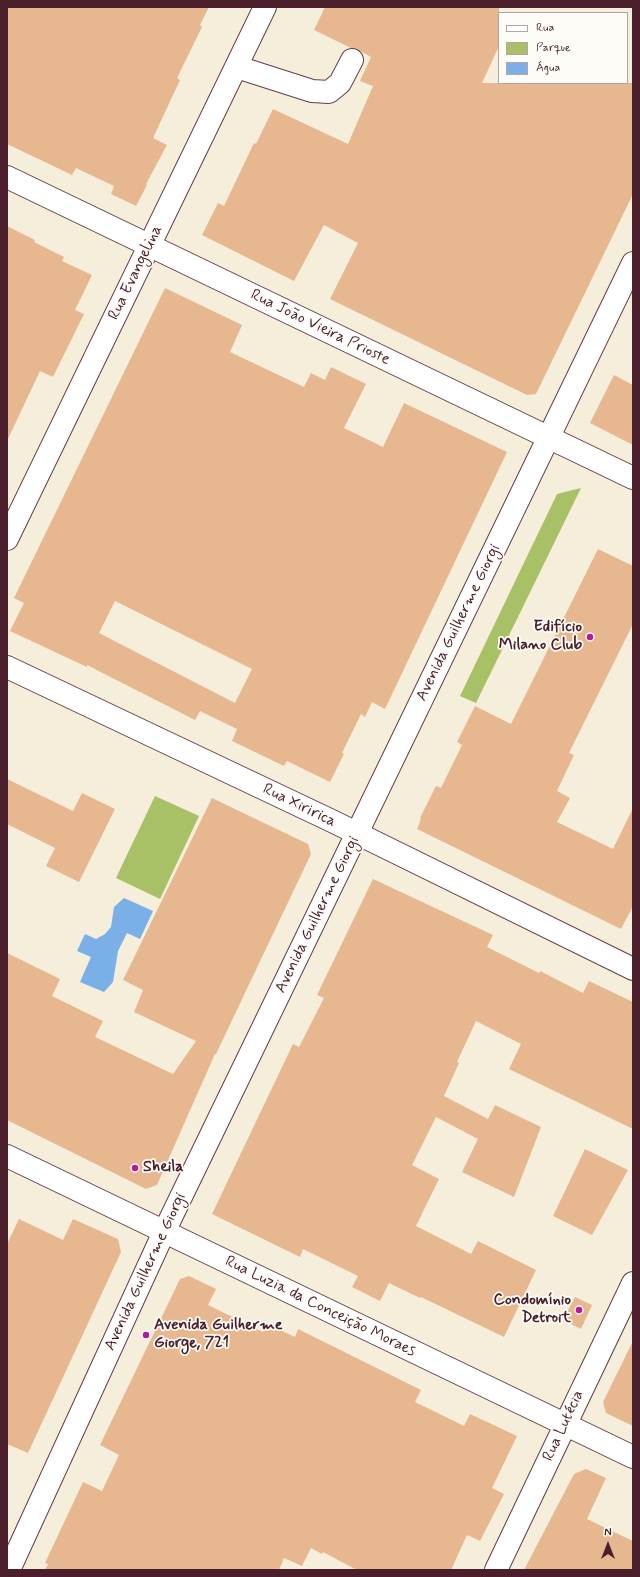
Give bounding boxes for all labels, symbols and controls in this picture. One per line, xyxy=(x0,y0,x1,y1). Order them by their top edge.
legend xyxy=(498,12,628,84)
text: Rua xyxy=(536,20,554,36)
text: Parque xyxy=(536,40,571,56)
text: Água xyxy=(536,60,560,76)
street label: Rua Evangelina xyxy=(105,222,167,324)
street label: Rua João Vieira Prioste xyxy=(247,286,393,370)
street label: Avenida Guilherme Giorgi xyxy=(413,542,505,704)
place label: Edifício Milano Club xyxy=(499,618,582,656)
marker: Edifício Milano Club xyxy=(585,632,595,642)
street label: Rua Xiririca xyxy=(259,780,339,832)
street label: Avenida Guilherme Giorgi xyxy=(272,834,364,996)
place label: Sheila xyxy=(143,1158,183,1178)
marker: Sheila xyxy=(130,1163,140,1173)
street label: Avenida Guilherme Giorgi xyxy=(101,1190,191,1354)
street label: Rua Luzia da Conceição Moraes xyxy=(221,1252,419,1362)
place label: Condomínio Detroit xyxy=(494,1291,571,1329)
marker: Condomínio Detroit xyxy=(574,1305,584,1315)
place label: Avenida Guilherme Giorge, 721 xyxy=(154,1316,283,1354)
marker: Avenida Guilherme Giorge, 721 xyxy=(141,1330,151,1340)
street label: Rua Lutécia xyxy=(539,1387,589,1465)
north arrow xyxy=(588,1525,628,1565)
text: N xyxy=(604,1526,612,1540)

